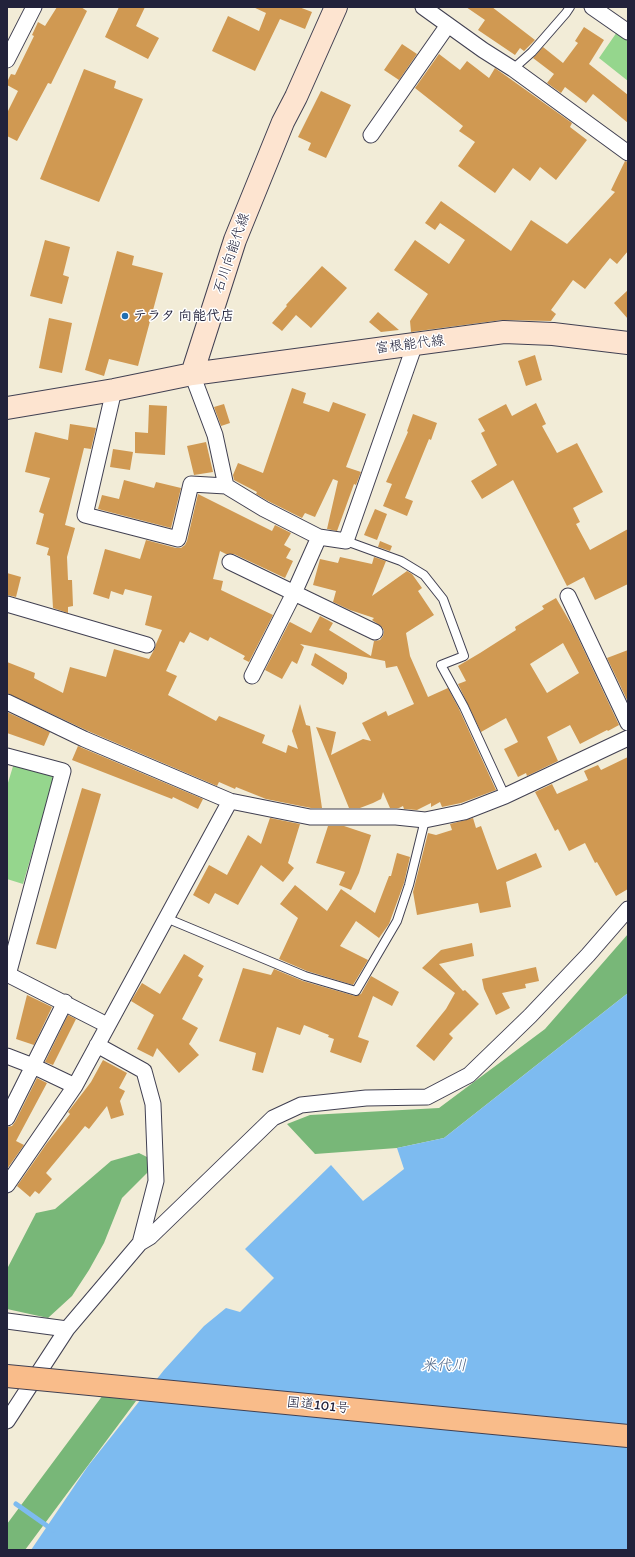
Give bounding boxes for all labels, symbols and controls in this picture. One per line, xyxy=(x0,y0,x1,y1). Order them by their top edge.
street label: 石川向能代線 xyxy=(210,211,254,295)
place label: テラタ 向能代店 xyxy=(133,308,234,324)
marker: テラタ 向能代店 xyxy=(120,311,130,321)
street label: 富根能代線 xyxy=(374,332,446,358)
water label: 米代川 xyxy=(422,1357,466,1375)
street label: 国道101号 xyxy=(285,1394,351,1418)

